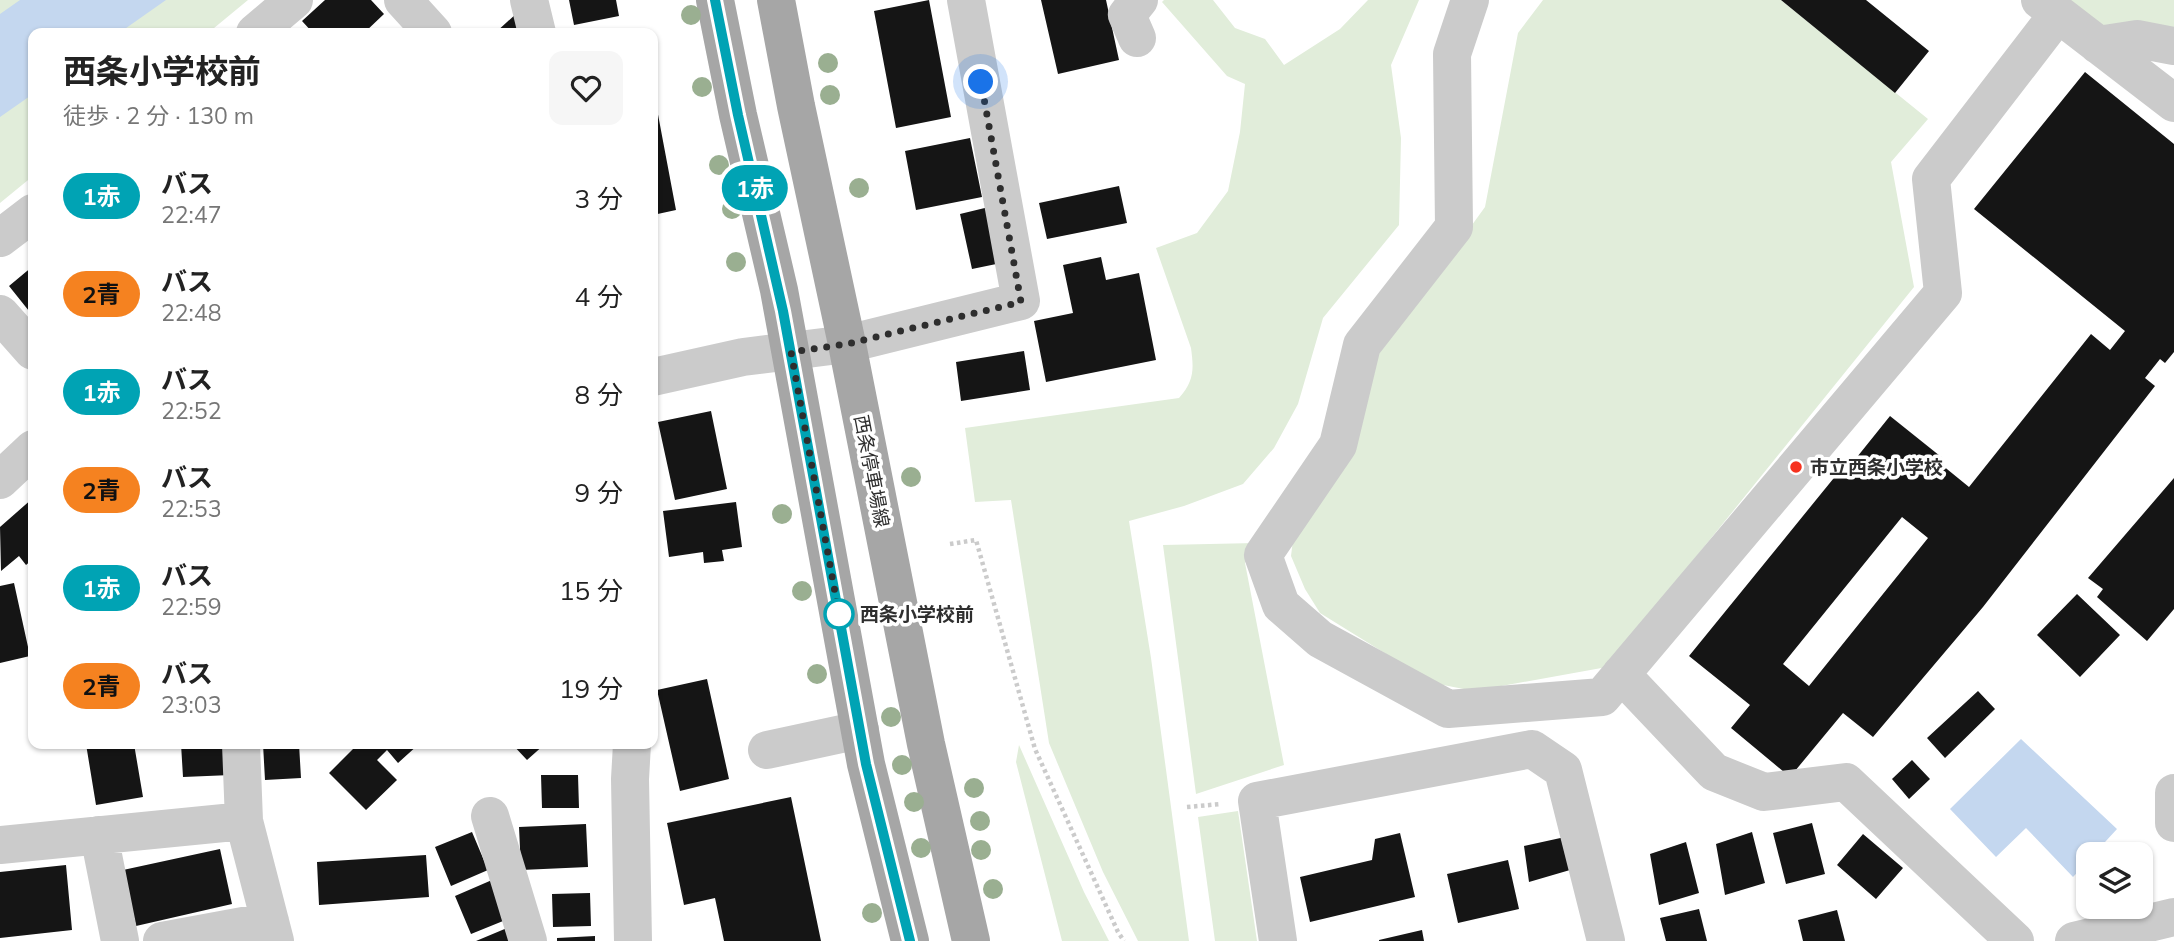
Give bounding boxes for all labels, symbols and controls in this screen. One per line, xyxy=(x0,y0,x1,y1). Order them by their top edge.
text: 西条小学校前 xyxy=(63,50,261,91)
button: heart xyxy=(549,51,623,125)
your location xyxy=(963,64,998,99)
text: 徒歩 · 2 分 · 130 m xyxy=(63,101,254,130)
line badge: 1赤 xyxy=(724,165,786,211)
text: バス xyxy=(161,167,213,200)
text: 1赤 xyxy=(736,173,774,203)
text: 1赤 xyxy=(82,181,121,211)
text: 3 分 xyxy=(575,182,623,215)
text: 22:47 xyxy=(161,200,221,229)
text: バス xyxy=(161,265,213,298)
text: 2青 xyxy=(82,279,121,309)
text: 4 分 xyxy=(575,280,623,313)
text: 22:48 xyxy=(161,298,221,327)
text: バス xyxy=(161,363,213,396)
text: 1赤 xyxy=(82,377,121,407)
text: 8 分 xyxy=(575,378,623,411)
text: 22:52 xyxy=(161,396,221,425)
street label: 西条停車場線 xyxy=(849,413,895,529)
place label: 市立西条小学校 xyxy=(1810,455,1943,479)
marker: 市立西条小学校 xyxy=(1788,459,1804,475)
text: バス xyxy=(161,461,213,494)
text: 2青 xyxy=(82,475,121,505)
text: 9 分 xyxy=(575,476,623,509)
text: 22:53 xyxy=(161,494,221,523)
text: バス xyxy=(161,559,213,592)
text: 1赤 xyxy=(82,573,121,603)
text: 15 分 xyxy=(559,574,623,607)
text: 22:59 xyxy=(161,592,221,621)
marker: 西条小学校前 xyxy=(824,599,854,629)
place label: 西条小学校前 xyxy=(860,602,974,626)
text: バス xyxy=(161,657,213,690)
text: 2青 xyxy=(82,671,121,701)
text: 19 分 xyxy=(559,672,623,705)
text: 23:03 xyxy=(161,690,221,719)
map controls xyxy=(2076,842,2153,919)
button: layers xyxy=(2076,842,2153,919)

